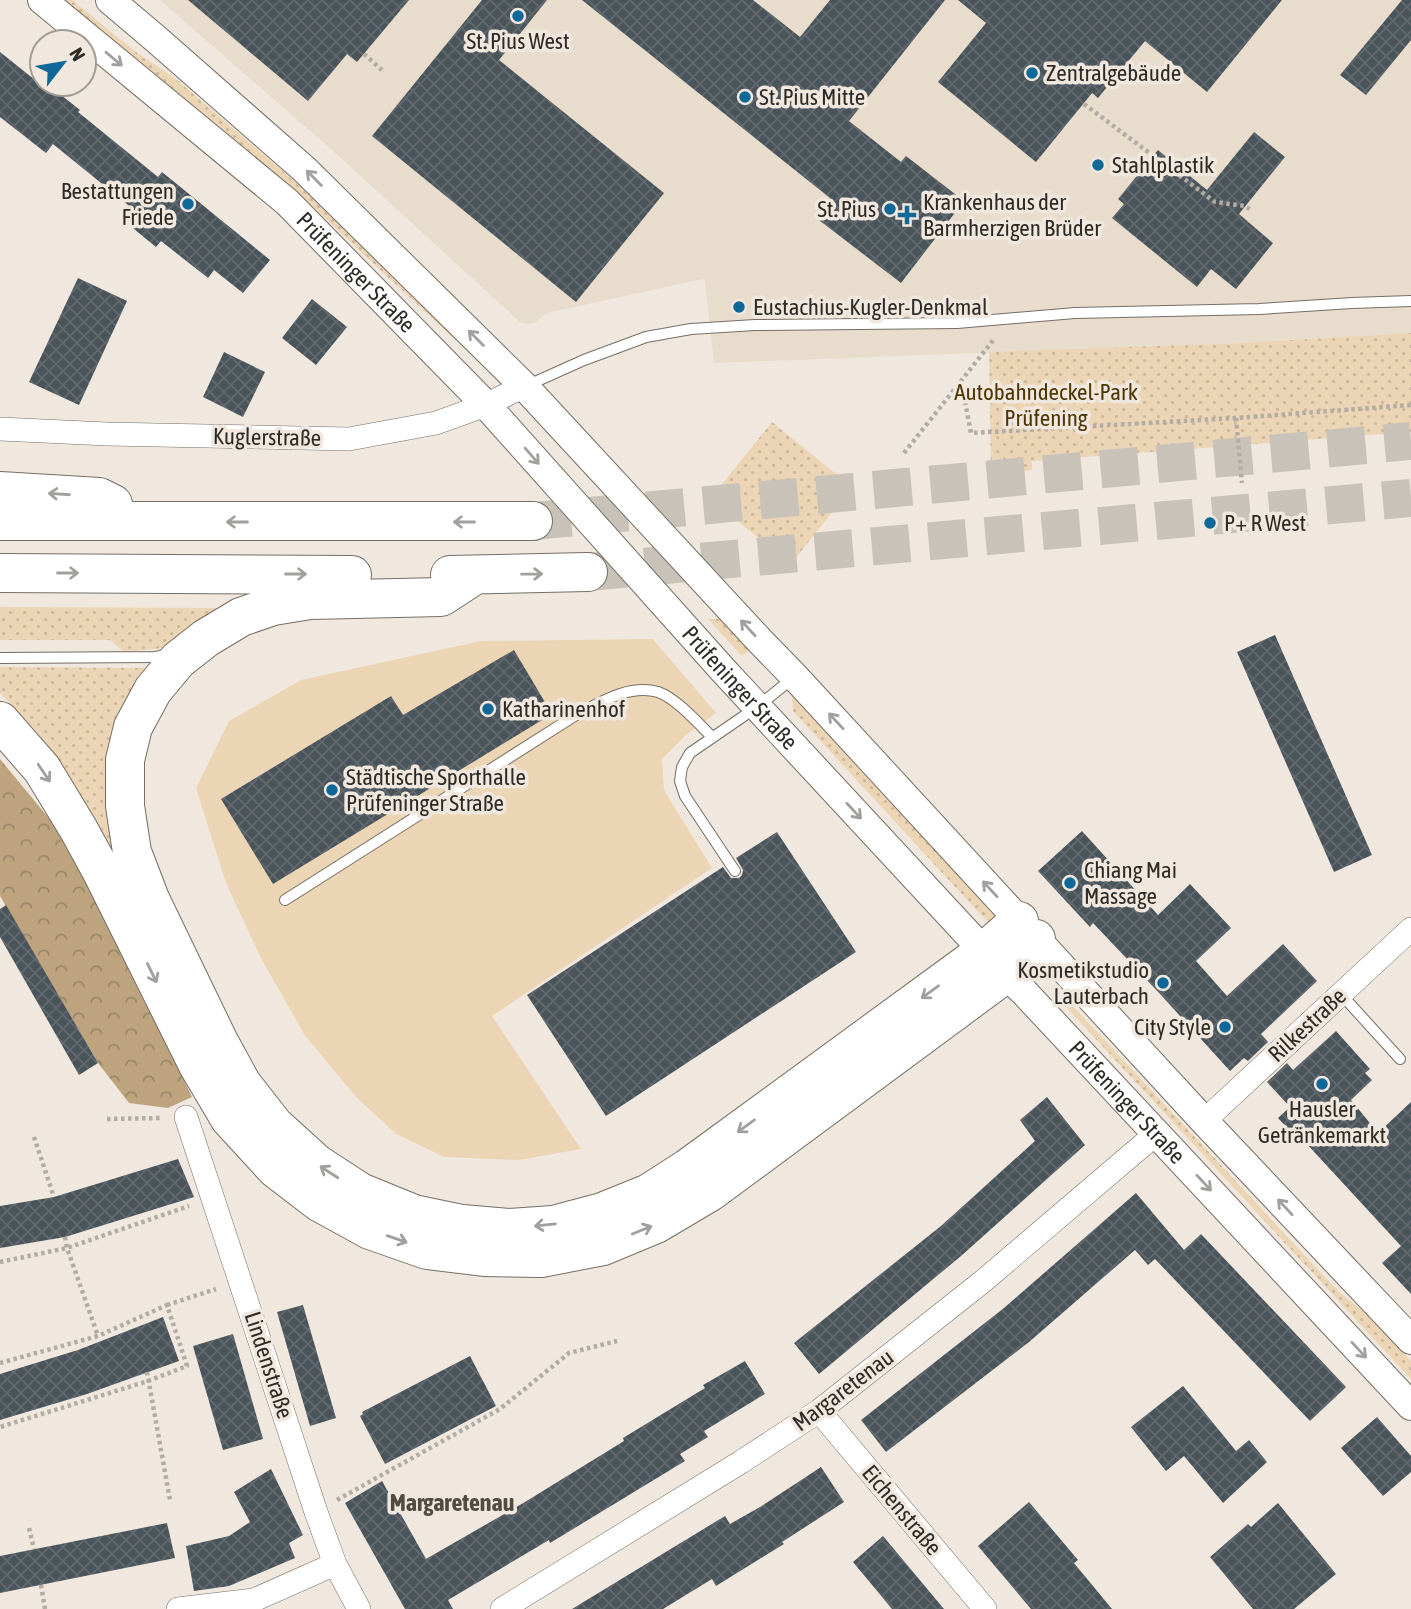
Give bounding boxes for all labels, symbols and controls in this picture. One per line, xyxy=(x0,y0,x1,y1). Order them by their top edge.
marker: St. Pius West xyxy=(510,8,526,24)
north arrow xyxy=(28,28,98,98)
place label: St. Pius West xyxy=(466,28,570,54)
text: N xyxy=(65,44,90,65)
one-way arrow xyxy=(104,51,122,67)
place label: Zentralgebäude xyxy=(1046,60,1181,86)
marker: Zentralgebäude xyxy=(1024,65,1040,81)
place label: St. Pius Mitte xyxy=(759,84,865,110)
marker: St. Pius Mitte xyxy=(737,89,753,105)
place label: Stahlplastik xyxy=(1112,152,1214,178)
marker: Stahlplastik xyxy=(1090,157,1106,173)
one-way arrow xyxy=(306,170,323,187)
place label: Bestattungen Friede xyxy=(61,178,174,230)
place label: Krankenhaus der Barmherzigen Brüder xyxy=(923,189,1102,241)
marker: Bestattungen Friede xyxy=(180,196,196,212)
place label: St. Pius xyxy=(817,196,876,222)
marker: St. Pius xyxy=(882,201,898,217)
marker: Krankenhaus der Barmherzigen Brüder xyxy=(897,205,917,225)
street label: Prüfeninger Straße xyxy=(291,207,421,338)
place label: Eustachius-Kugler-Denkmal xyxy=(753,294,988,320)
marker: Eustachius-Kugler-Denkmal xyxy=(731,299,747,315)
one-way arrow xyxy=(468,330,485,347)
park label: Autobahndeckel-Park Prüfening xyxy=(954,379,1138,431)
street label: Kuglerstraße xyxy=(213,423,321,451)
one-way arrow xyxy=(524,446,540,464)
one-way arrow xyxy=(48,488,71,501)
place label: P+ R West xyxy=(1224,510,1306,536)
one-way arrow xyxy=(226,515,249,529)
one-way arrow xyxy=(453,515,476,528)
marker: P+ R West xyxy=(1202,515,1218,531)
one-way arrow xyxy=(56,566,79,580)
one-way arrow xyxy=(284,567,307,581)
one-way arrow xyxy=(520,567,543,580)
one-way arrow xyxy=(739,620,756,637)
street label: Prüfeninger Straße xyxy=(677,621,803,755)
place label: Katharinenhof xyxy=(502,696,625,722)
marker: Katharinenhof xyxy=(480,701,496,717)
one-way arrow xyxy=(827,713,844,730)
one-way arrow xyxy=(37,763,51,782)
place label: Städtische Sporthalle Prüfeninger Straße xyxy=(346,764,526,816)
marker: Städtische Sporthalle Prüfeninger Straße xyxy=(324,782,340,798)
one-way arrow xyxy=(846,802,862,820)
place label: Chiang Mai Massage xyxy=(1084,857,1177,909)
marker: Chiang Mai Massage xyxy=(1062,875,1078,891)
one-way arrow xyxy=(982,880,998,898)
place label: Kosmetikstudio Lauterbach xyxy=(1017,957,1149,1009)
one-way arrow xyxy=(146,962,160,983)
marker: Kosmetikstudio Lauterbach xyxy=(1155,975,1171,991)
street label: Rilkestraße xyxy=(1263,983,1351,1067)
one-way arrow xyxy=(921,984,940,999)
place label: City Style xyxy=(1134,1014,1211,1040)
marker: City Style xyxy=(1217,1019,1233,1035)
street label: Prüfeninger Straße xyxy=(1064,1036,1190,1169)
marker: Hausler Getränkemarkt xyxy=(1314,1076,1330,1092)
place label: Hausler Getränkemarkt xyxy=(1258,1096,1386,1148)
one-way arrow xyxy=(737,1118,756,1133)
one-way arrow xyxy=(320,1165,339,1179)
one-way arrow xyxy=(1196,1174,1212,1192)
one-way arrow xyxy=(1277,1198,1293,1216)
one-way arrow xyxy=(534,1219,557,1232)
one-way arrow xyxy=(631,1222,653,1235)
one-way arrow xyxy=(386,1234,407,1247)
street label: Lindenstraße xyxy=(240,1308,298,1422)
one-way arrow xyxy=(1350,1341,1367,1358)
street label: Margaretenau xyxy=(788,1344,898,1436)
street label: Eichenstraße xyxy=(857,1460,947,1560)
district label: Margaretenau xyxy=(390,1489,514,1516)

